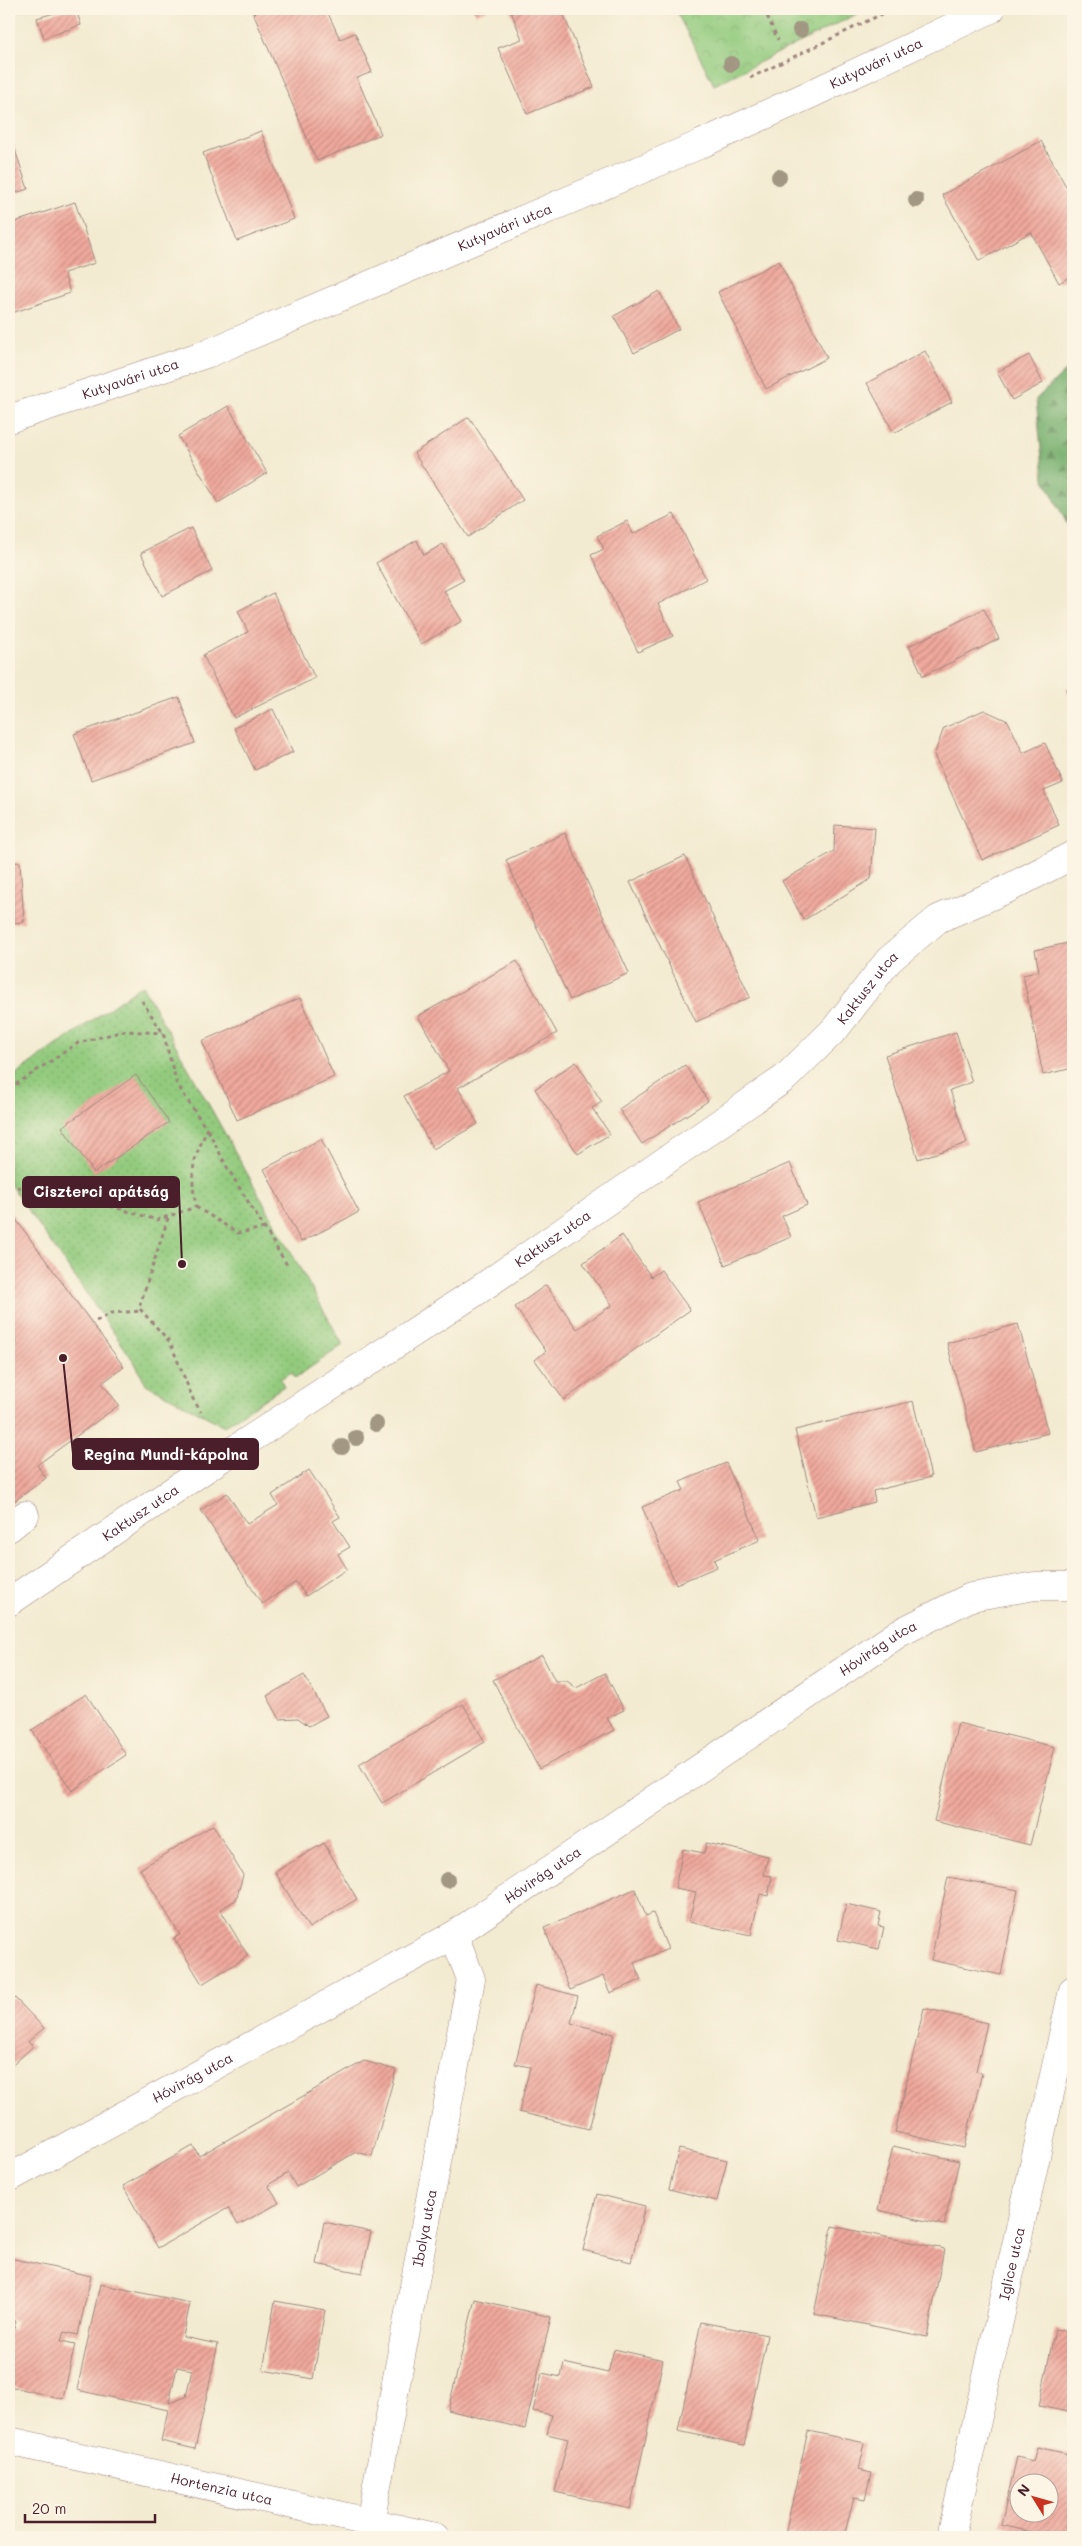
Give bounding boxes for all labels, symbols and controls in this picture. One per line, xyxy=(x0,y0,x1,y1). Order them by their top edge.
street label: Kutyavári utca xyxy=(826,33,925,93)
street label: Kutyavári utca xyxy=(455,198,555,255)
street label: Kutyavári utca xyxy=(80,354,181,403)
street label: Kaktusz utca xyxy=(832,946,902,1028)
callout: Ciszterci apátság xyxy=(23,1177,179,1207)
text: Ciszterci apátság xyxy=(33,1181,169,1201)
street label: Kaktusz utca xyxy=(511,1205,594,1271)
callout: Regina Mundi-kápolna xyxy=(73,1439,258,1469)
text: Regina Mundi-kápolna xyxy=(84,1444,248,1464)
street label: Kaktusz utca xyxy=(98,1480,182,1545)
street label: Hóvirág utca xyxy=(835,1616,920,1680)
street label: Hóvirág utca xyxy=(500,1842,584,1907)
street label: Hóvirág utca xyxy=(149,2048,236,2107)
street label: Ibolya utca xyxy=(408,2188,441,2268)
street label: Iglice utca xyxy=(994,2225,1029,2302)
street label: Hortenzia utca xyxy=(169,2468,275,2509)
north arrow xyxy=(1010,2474,1060,2524)
text: N xyxy=(1012,2480,1034,2500)
scale bar xyxy=(25,2491,155,2523)
text: 20 m xyxy=(32,2498,66,2518)

